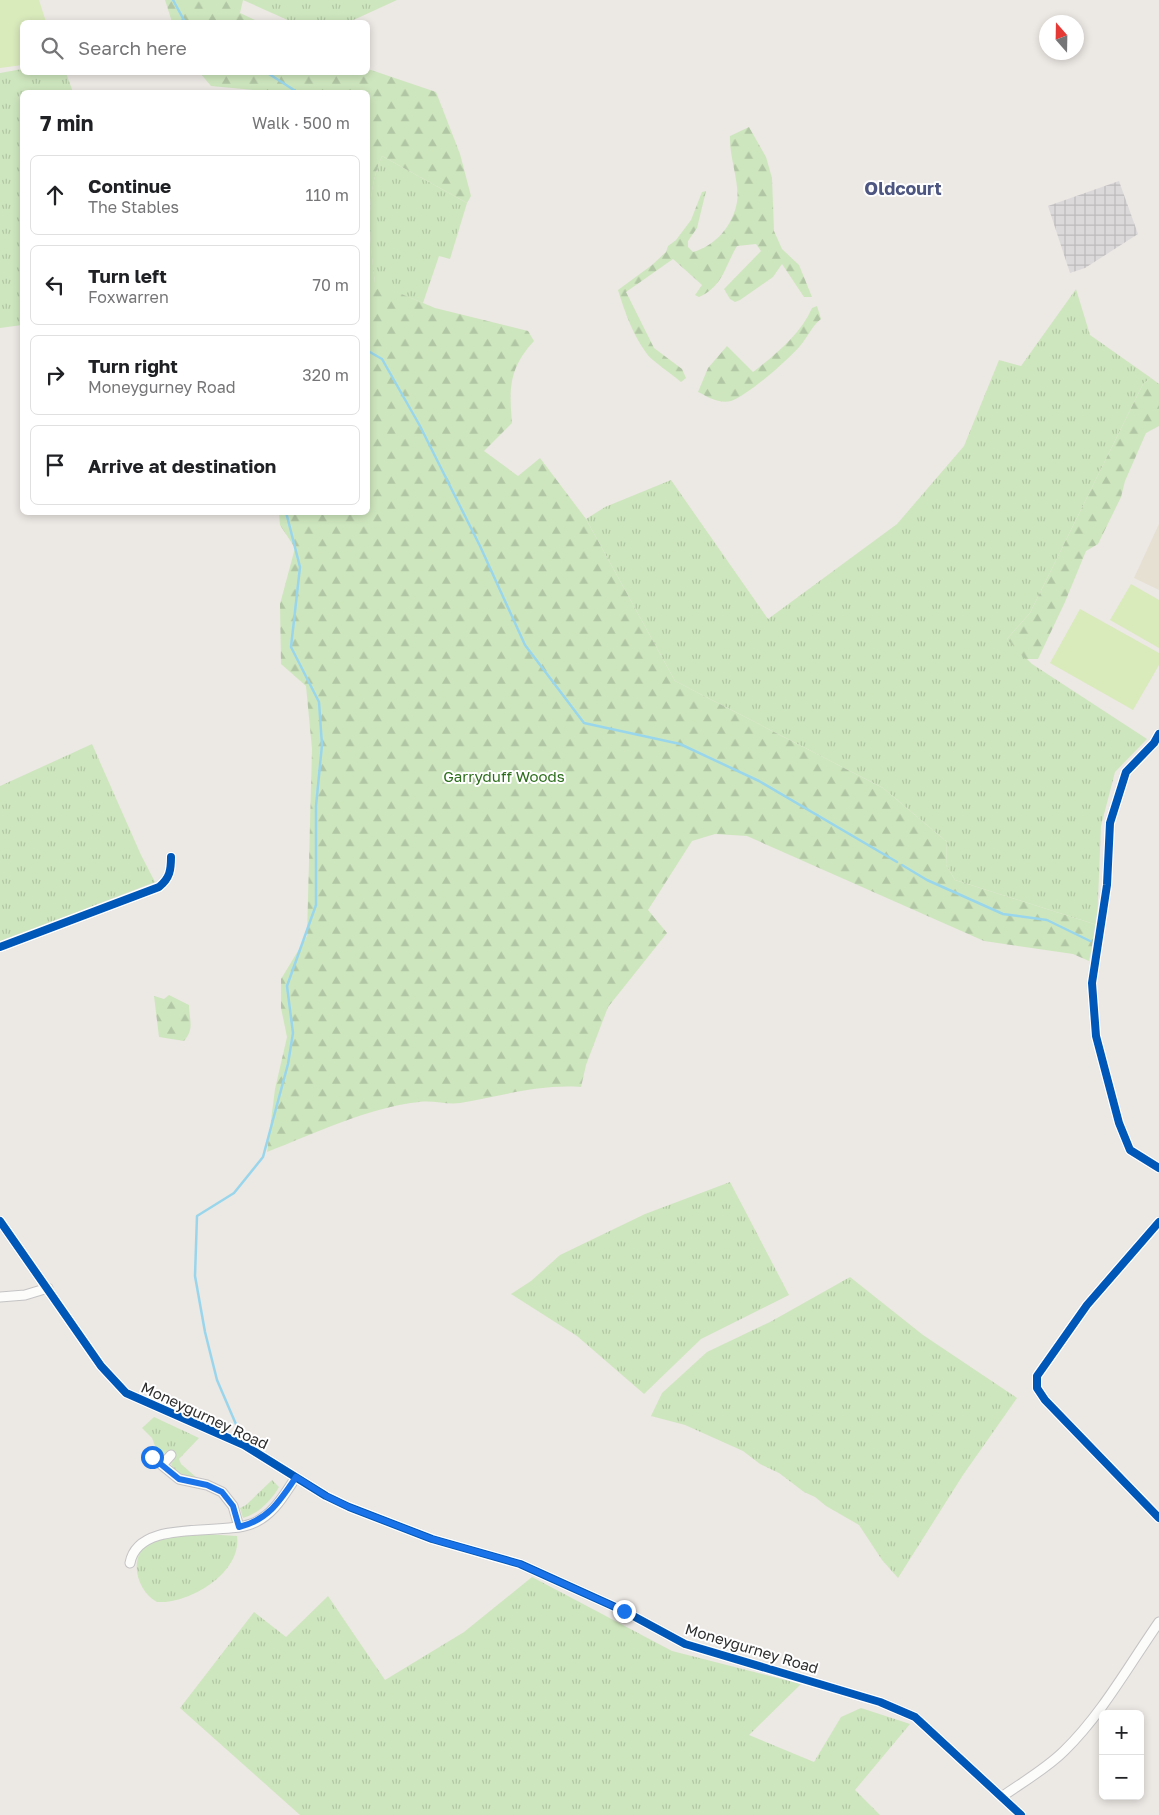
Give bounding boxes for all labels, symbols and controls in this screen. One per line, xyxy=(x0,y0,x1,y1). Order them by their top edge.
north arrow xyxy=(1039,15,1084,60)
search box xyxy=(20,20,370,75)
icon: search xyxy=(38,34,66,62)
text: Search here xyxy=(78,36,187,59)
text: 7 min xyxy=(40,110,94,136)
text: Walk · 500 m xyxy=(252,113,350,133)
text: Continue xyxy=(88,174,171,197)
district label: Oldcourt xyxy=(864,177,942,199)
icon: ahead xyxy=(41,181,69,209)
text: 110 m xyxy=(305,185,349,205)
text: The Stables xyxy=(88,197,179,217)
text: Turn left xyxy=(88,264,167,287)
icon: left xyxy=(41,271,69,299)
text: 70 m xyxy=(312,275,349,295)
text: Foxwarren xyxy=(88,287,169,307)
text: Turn right xyxy=(88,354,178,377)
icon: right xyxy=(41,361,69,389)
text: 320 m xyxy=(302,365,349,385)
text: Moneygurney Road xyxy=(88,377,236,397)
icon: arrive xyxy=(41,451,69,479)
text: Arrive at destination xyxy=(88,454,276,477)
park label: Garryduff Woods xyxy=(443,767,565,785)
street label: Moneygurney Road xyxy=(139,1378,271,1452)
route start xyxy=(141,1446,164,1469)
route end xyxy=(613,1600,636,1623)
street label: Moneygurney Road xyxy=(683,1619,821,1677)
map controls xyxy=(1099,1710,1144,1800)
button: + xyxy=(1099,1710,1144,1755)
button: − xyxy=(1099,1755,1144,1800)

